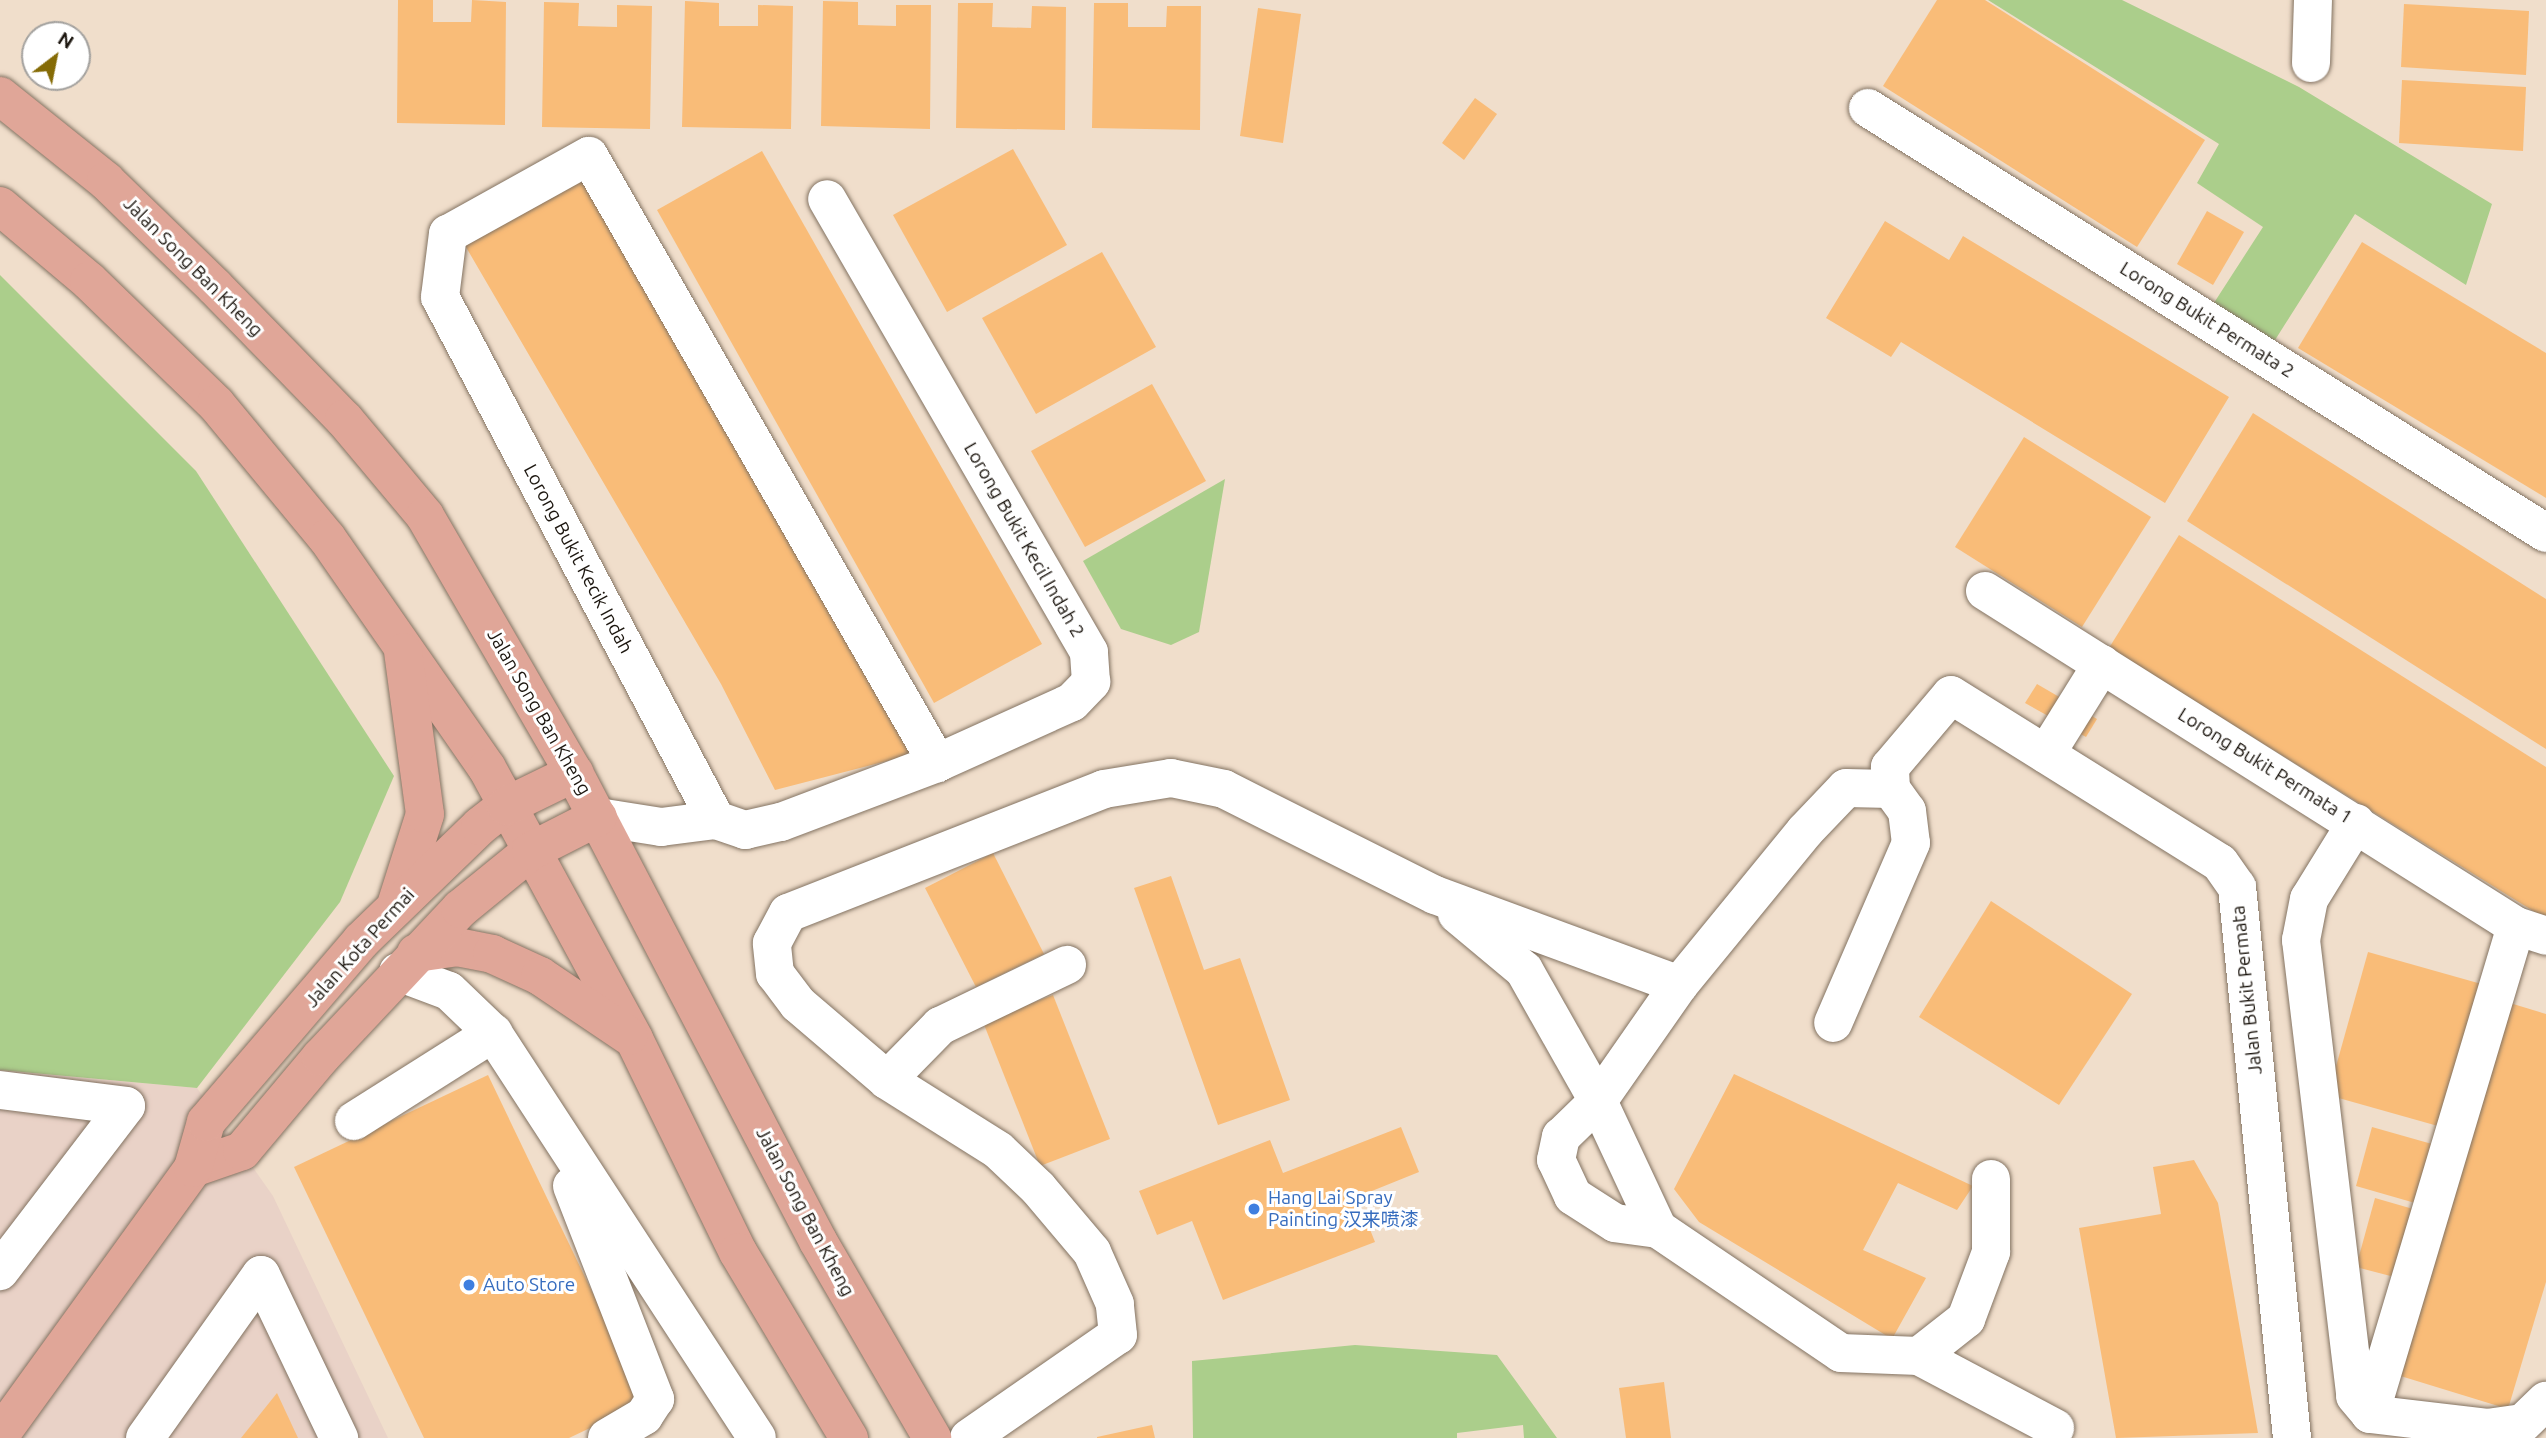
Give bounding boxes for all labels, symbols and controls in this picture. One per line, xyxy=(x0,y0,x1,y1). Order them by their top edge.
north arrow xyxy=(21,21,91,91)
text: N xyxy=(54,27,78,53)
street label: Jalan Song Ban Kheng xyxy=(118,192,268,342)
street label: Lorong Bukit Permata 2 xyxy=(2116,257,2298,383)
street label: Lorong Bukit Kecil Indah 2 xyxy=(959,438,1089,642)
street label: Lorong Bukit Kecik Indah xyxy=(518,461,638,657)
street label: Jalan Song Ban Kheng xyxy=(482,625,596,799)
street label: Lorong Bukit Permata 1 xyxy=(2174,703,2356,829)
street label: Jalan Kota Permai xyxy=(300,884,420,1012)
street label: Jalan Bukit Permata xyxy=(2227,904,2267,1076)
street label: Jalan Song Ban Kheng xyxy=(751,1124,859,1300)
place label: Hang Lai Spray Painting 汉来喷漆 xyxy=(1268,1187,1419,1231)
marker: Hang Lai Spray Painting 汉来喷漆 xyxy=(1246,1201,1262,1217)
place label: Auto Store xyxy=(483,1274,575,1296)
marker: Auto Store xyxy=(461,1277,477,1293)

